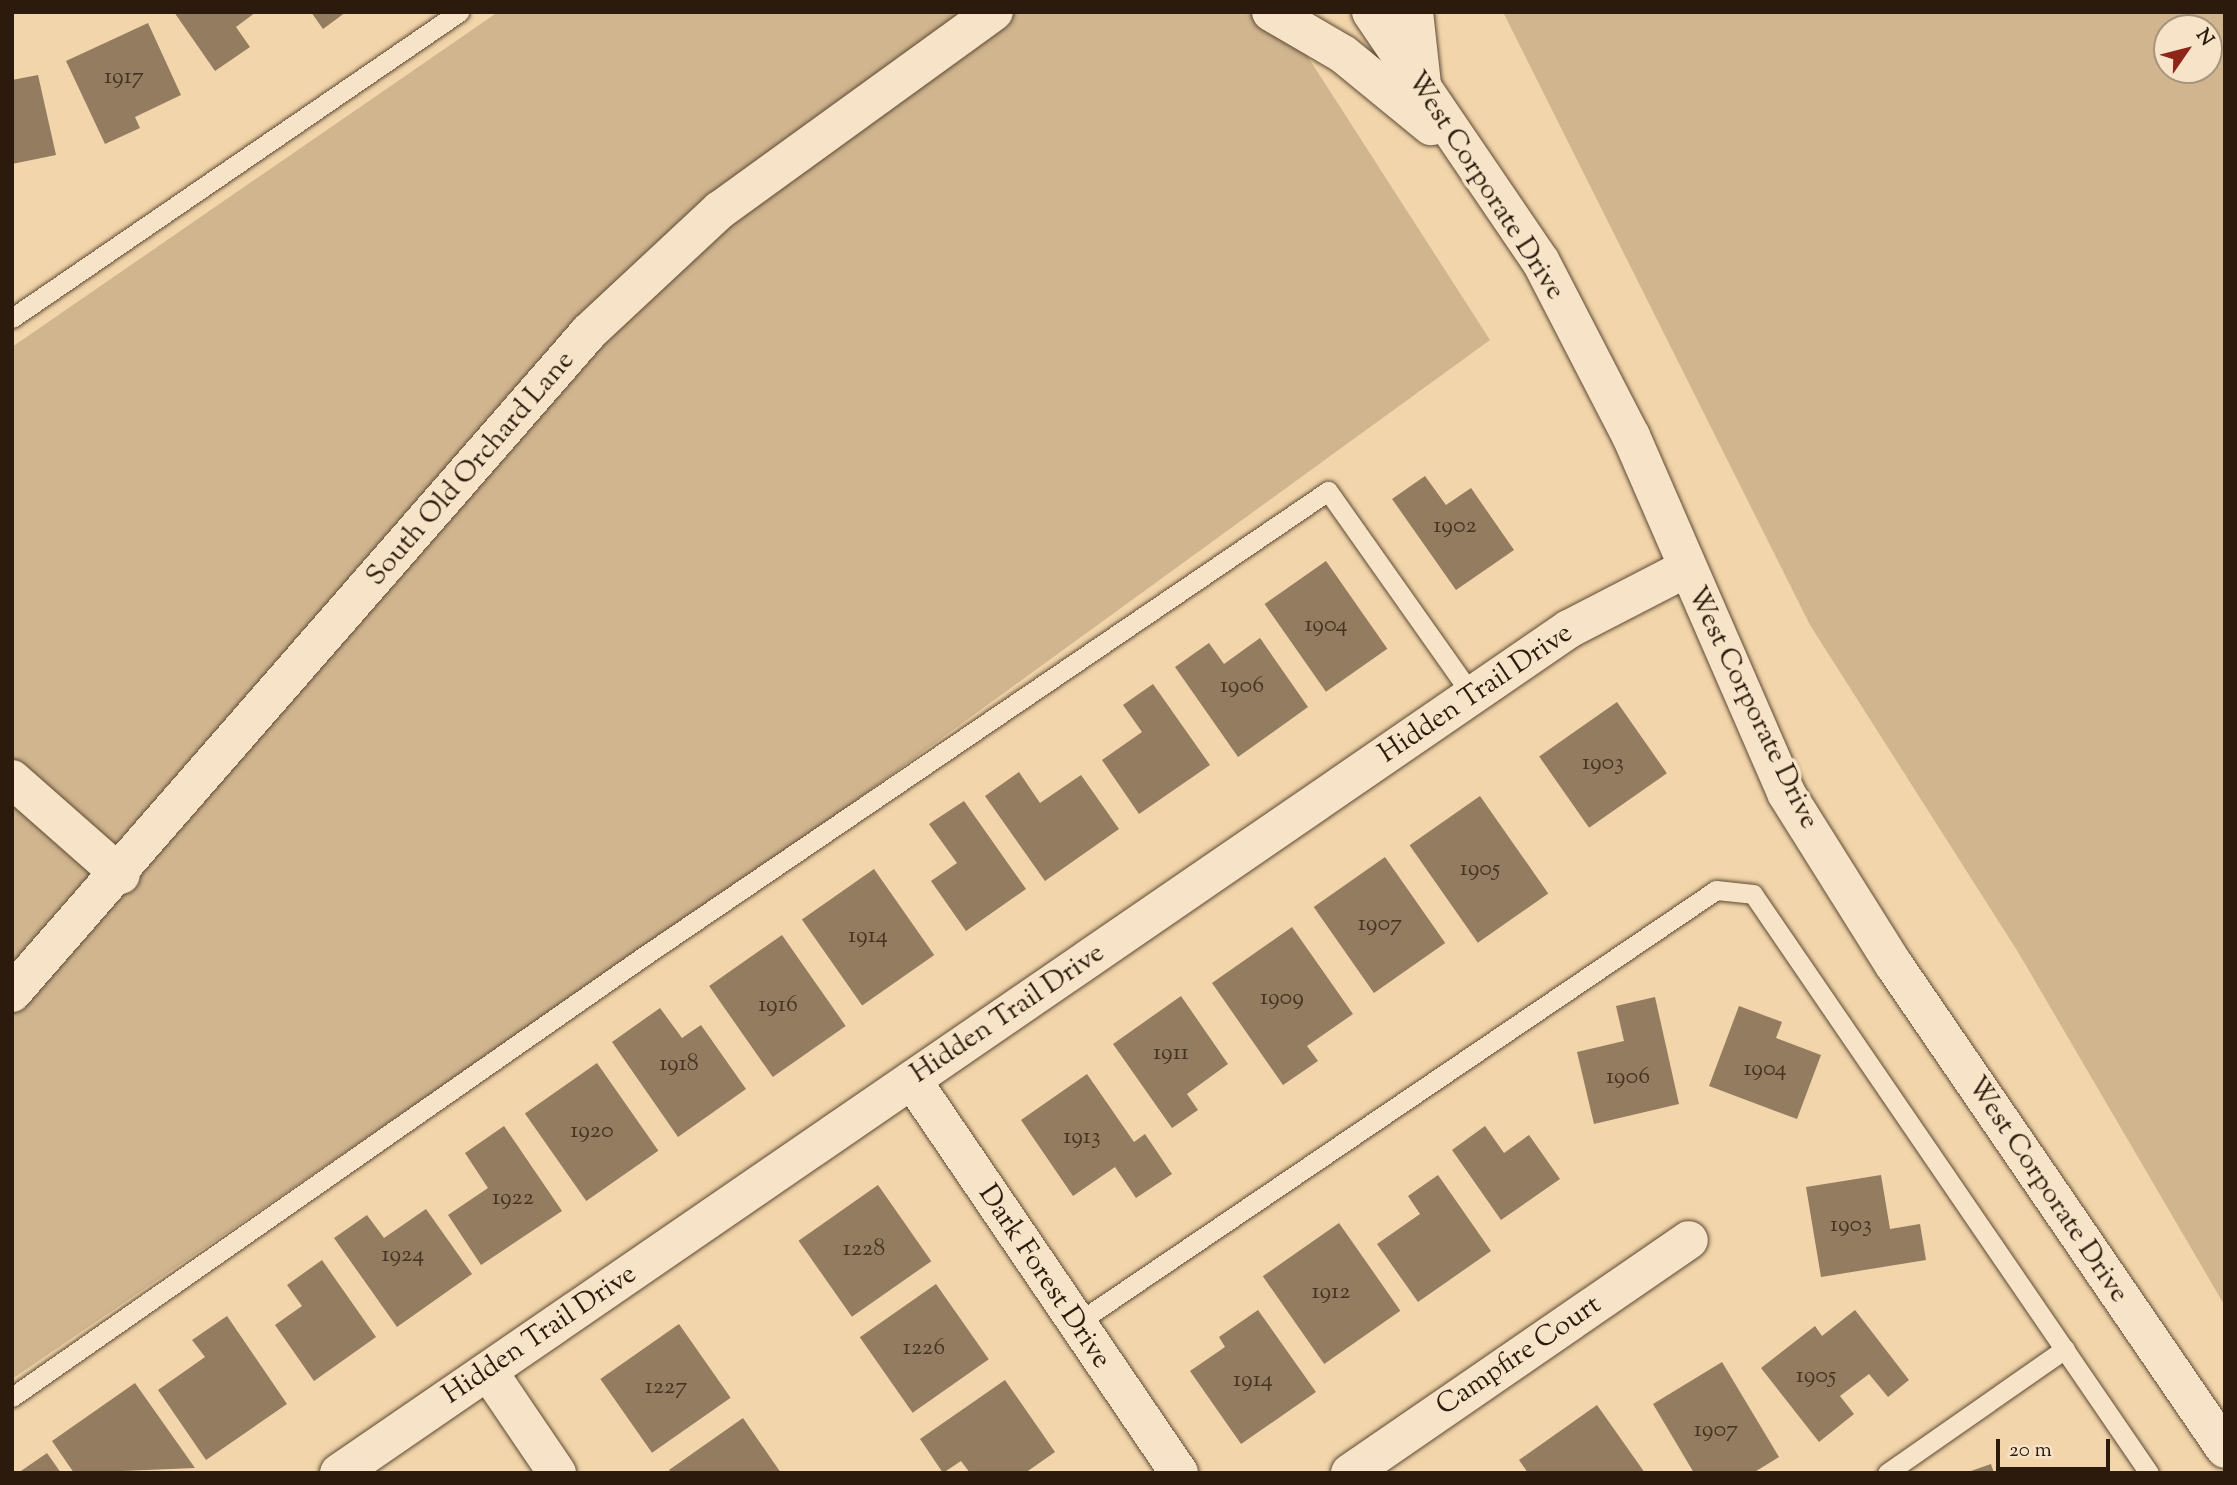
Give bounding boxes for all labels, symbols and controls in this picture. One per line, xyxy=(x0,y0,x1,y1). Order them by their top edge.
north arrow xyxy=(2153,14,2223,84)
text: N xyxy=(2189,24,2219,52)
house number: 1917 xyxy=(104,64,144,92)
street label: West Corporate Drive xyxy=(1399,66,1571,306)
street label: South Old Orchard Lane xyxy=(360,345,582,593)
house number: 1902 xyxy=(1433,513,1477,541)
street label: West Corporate Drive xyxy=(1679,581,1825,835)
house number: 1904 xyxy=(1304,612,1348,640)
street label: Hidden Trail Drive xyxy=(1373,617,1579,771)
house number: 1906 xyxy=(1220,673,1264,701)
house number: 1903 xyxy=(1582,750,1624,778)
house number: 1905 xyxy=(1460,856,1500,884)
house number: 1907 xyxy=(1358,911,1402,939)
house number: 1914 xyxy=(848,923,888,951)
street label: Hidden Trail Drive xyxy=(905,937,1111,1091)
house number: 1909 xyxy=(1260,985,1304,1013)
house number: 1916 xyxy=(758,992,798,1020)
house number: 1911 xyxy=(1153,1040,1189,1068)
house number: 1918 xyxy=(659,1051,699,1079)
house number: 1904 xyxy=(1743,1056,1787,1084)
house number: 1906 xyxy=(1606,1064,1650,1092)
street label: West Corporate Drive xyxy=(1959,1071,2135,1309)
house number: 1920 xyxy=(570,1118,614,1146)
house number: 1913 xyxy=(1063,1124,1101,1152)
street label: Dark Forest Drive xyxy=(970,1179,1118,1375)
house number: 1922 xyxy=(492,1185,534,1213)
house number: 1903 xyxy=(1830,1212,1872,1240)
house number: 1228 xyxy=(843,1236,885,1264)
house number: 1924 xyxy=(382,1242,424,1270)
street label: Hidden Trail Drive xyxy=(437,1258,643,1412)
house number: 1912 xyxy=(1312,1279,1350,1307)
street label: Campfire Court xyxy=(1430,1289,1608,1423)
house number: 1226 xyxy=(903,1335,945,1363)
house number: 1905 xyxy=(1796,1363,1836,1391)
house number: 1914 xyxy=(1233,1367,1273,1395)
house number: 1227 xyxy=(645,1374,687,1402)
house number: 1907 xyxy=(1694,1417,1738,1445)
scale bar xyxy=(1999,1426,2113,1470)
text: 20 m xyxy=(2009,1436,2052,1466)

